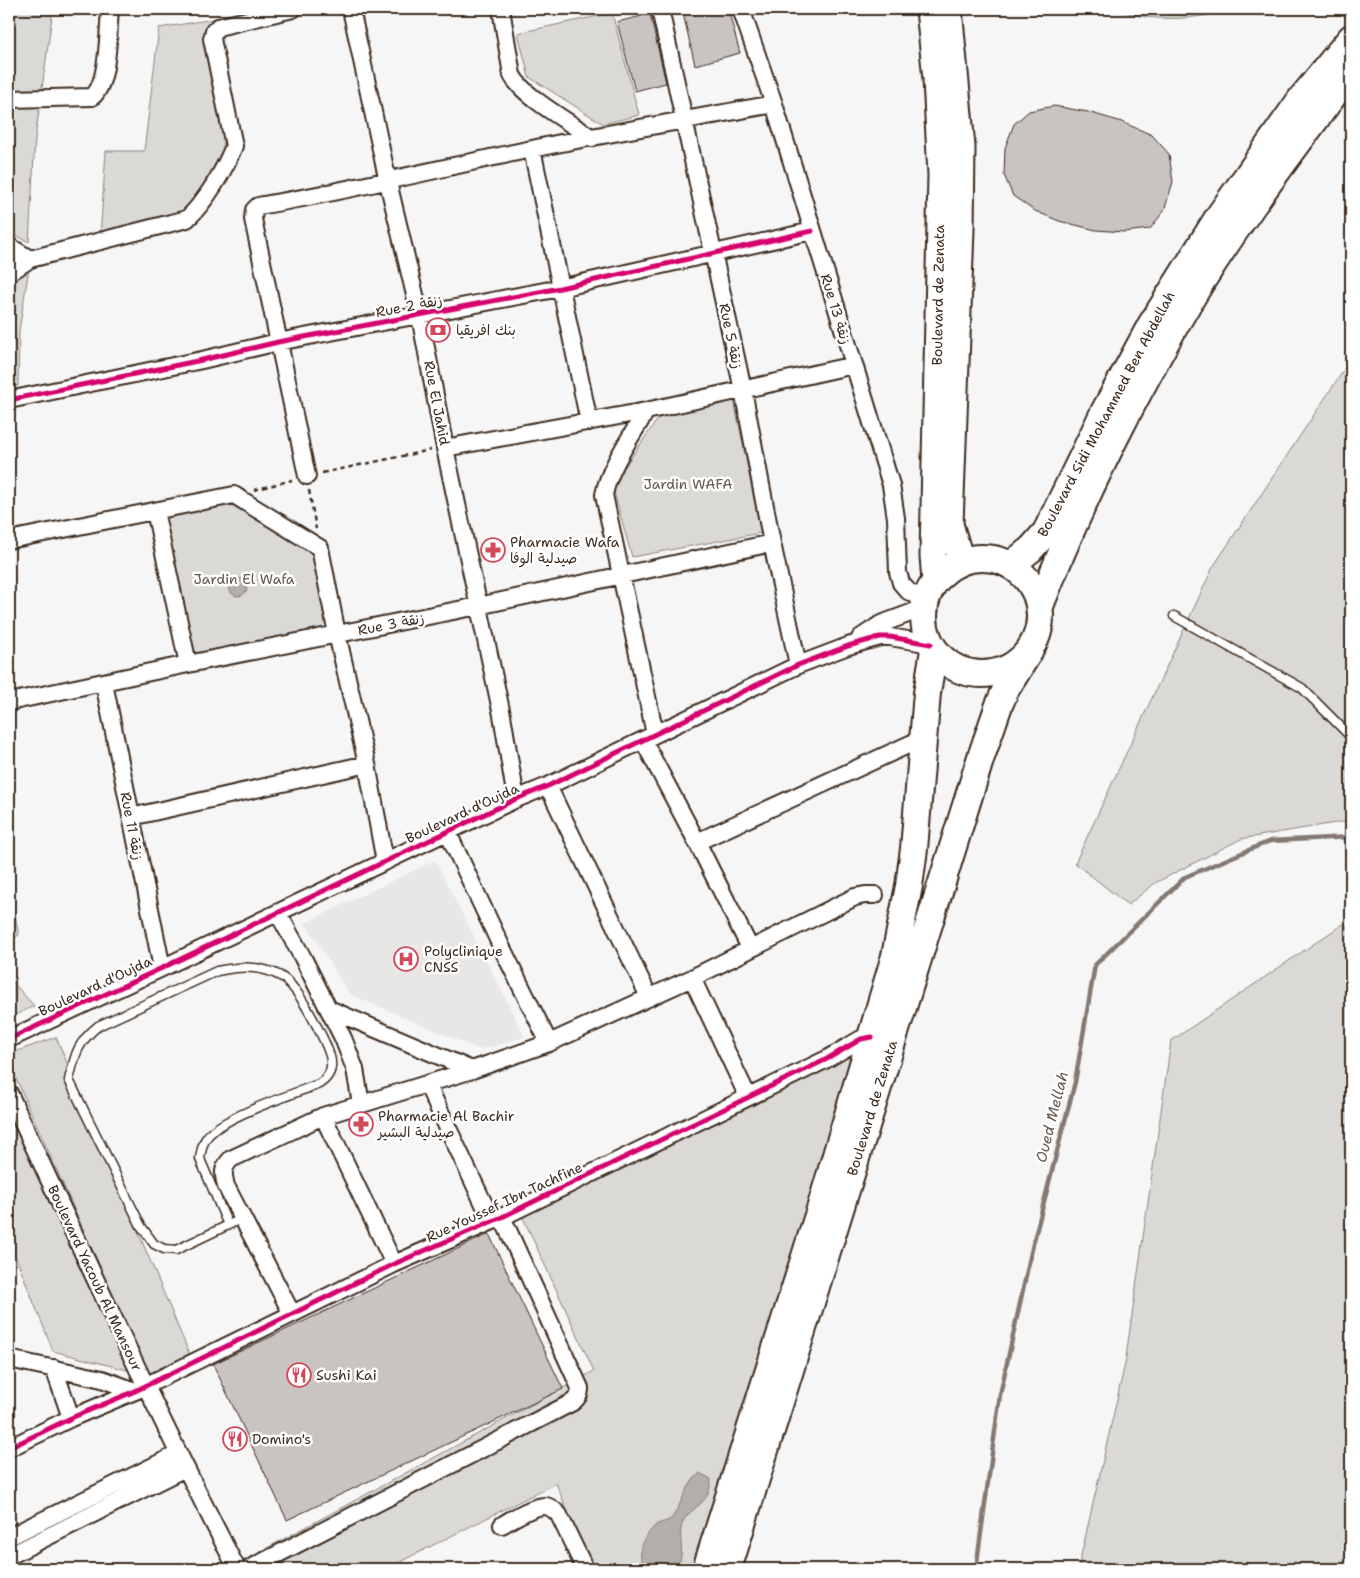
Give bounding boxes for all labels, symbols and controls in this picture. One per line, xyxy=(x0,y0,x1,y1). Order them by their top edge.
street label: Boulevard de Zenata xyxy=(928,224,948,366)
street label: Rue 13 زنقة xyxy=(817,272,855,346)
street label: Boulevard Sidi Mohammed Ben Abdellah xyxy=(1033,288,1179,540)
street label: Rue 2 زنقة xyxy=(374,291,444,321)
street label: Rue 5 زنقة xyxy=(715,302,747,370)
bank icon: بنك افريقيا xyxy=(425,317,451,343)
place label: بنك افريقيا xyxy=(456,321,516,339)
street label: Rue El Jahid xyxy=(420,359,454,447)
park label: Jardin WAFA xyxy=(643,475,733,493)
place label: Pharmacie Wafa صيدلية الوفا xyxy=(510,533,620,568)
pharmacy icon: Pharmacie Wafa صيدلية الوفا xyxy=(480,537,506,563)
park label: Jardin El Wafa xyxy=(194,570,295,588)
street label: Rue 3 زنقة xyxy=(356,609,426,639)
street label: Boulevard d'Oujda xyxy=(403,779,522,847)
street label: Rue 11 زنقة xyxy=(117,790,147,862)
place label: Polyclinique CNSS xyxy=(424,942,503,976)
hospital icon: Polyclinique CNSS xyxy=(393,946,419,972)
street label: Boulevard d'Oujda xyxy=(36,952,155,1020)
street label: Boulevard de Zenata xyxy=(843,1038,901,1178)
water label: Oued Mellah xyxy=(1031,1069,1073,1165)
place label: Pharmacie Al Bachir صيدلية البشير xyxy=(377,1107,515,1141)
pharmacy icon: Pharmacie Al Bachir صيدلية البشير xyxy=(348,1111,374,1137)
street label: Rue Youssef Ibn Tachfine xyxy=(423,1158,585,1246)
street label: Boulevard Yacoub Al Mansour xyxy=(44,1182,146,1374)
restaurant icon: Sushi Kai xyxy=(286,1362,312,1388)
place label: Sushi Kai xyxy=(316,1366,377,1384)
restaurant icon: Domino's xyxy=(222,1426,248,1452)
place label: Domino's xyxy=(252,1430,311,1448)

